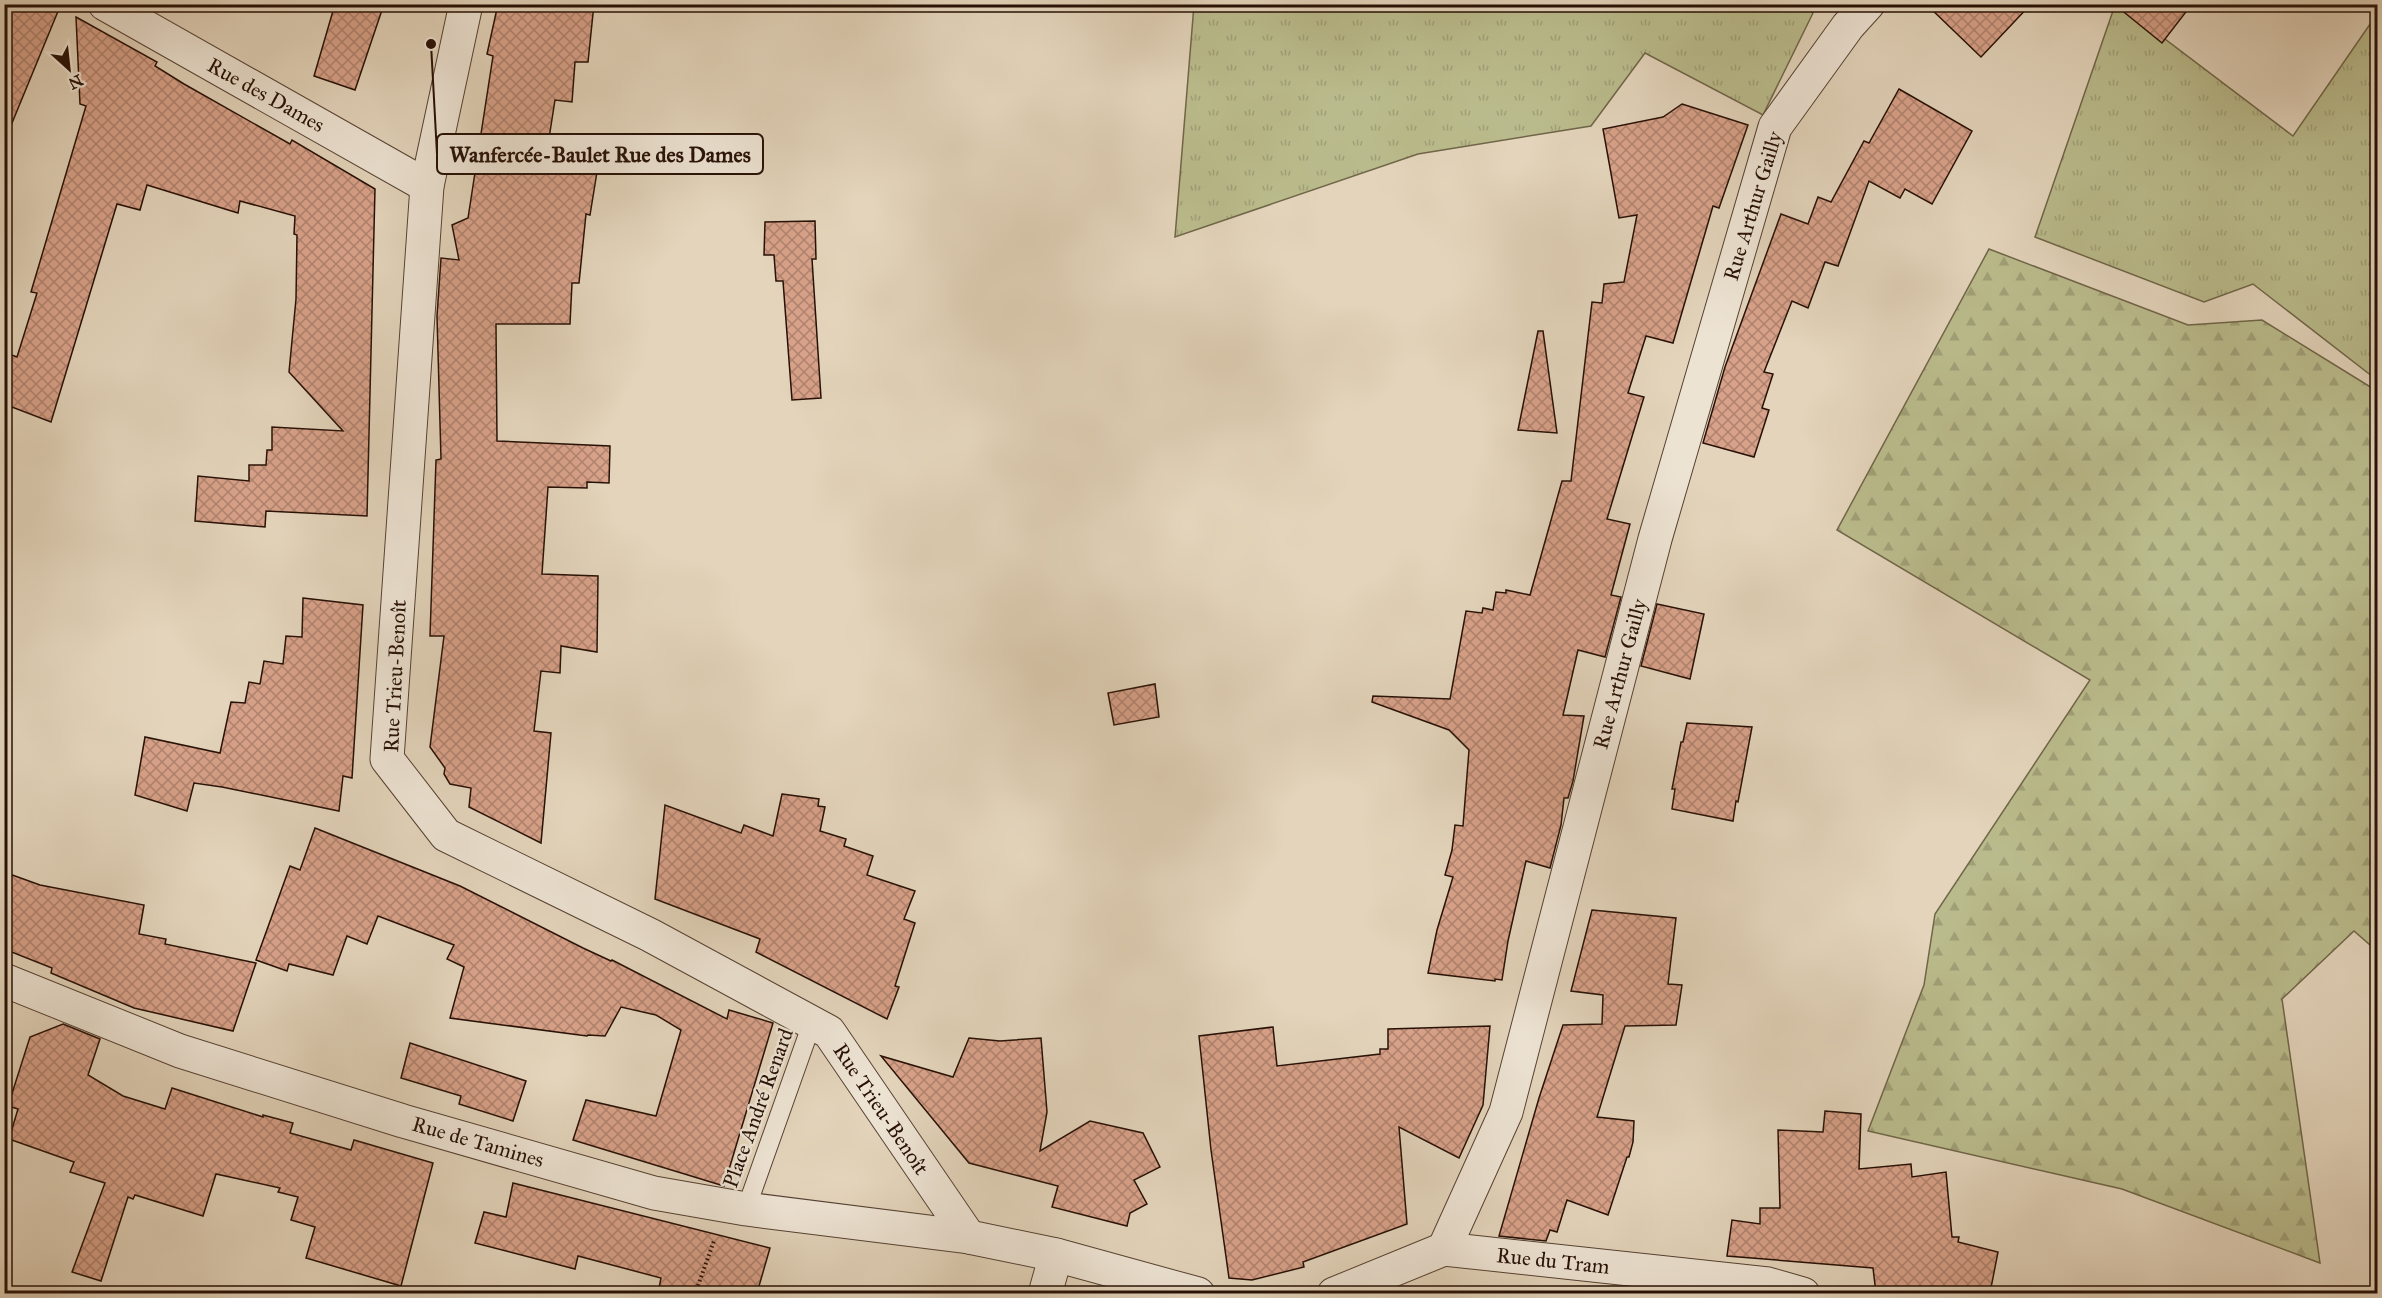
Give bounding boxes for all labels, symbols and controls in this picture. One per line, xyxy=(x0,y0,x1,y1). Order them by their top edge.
north arrow xyxy=(39,39,99,99)
street label: Rue des Dames xyxy=(203,52,329,138)
text: N xyxy=(65,70,86,94)
street label: Rue Arthur Gailly xyxy=(1718,127,1788,284)
callout: Wanfercée-Baulet Rue des Dames xyxy=(437,134,763,174)
text: Wanfercée-Baulet Rue des Dames xyxy=(449,141,751,168)
street label: Rue Arthur Gailly xyxy=(1587,595,1653,752)
street label: Rue Trieu-Benoît xyxy=(378,598,412,753)
street label: Place André Renard xyxy=(717,1024,799,1191)
street label: Rue Trieu-Benoît xyxy=(827,1038,935,1180)
street label: Rue de Tamines xyxy=(409,1111,547,1173)
street label: Rue du Tram xyxy=(1495,1242,1611,1280)

